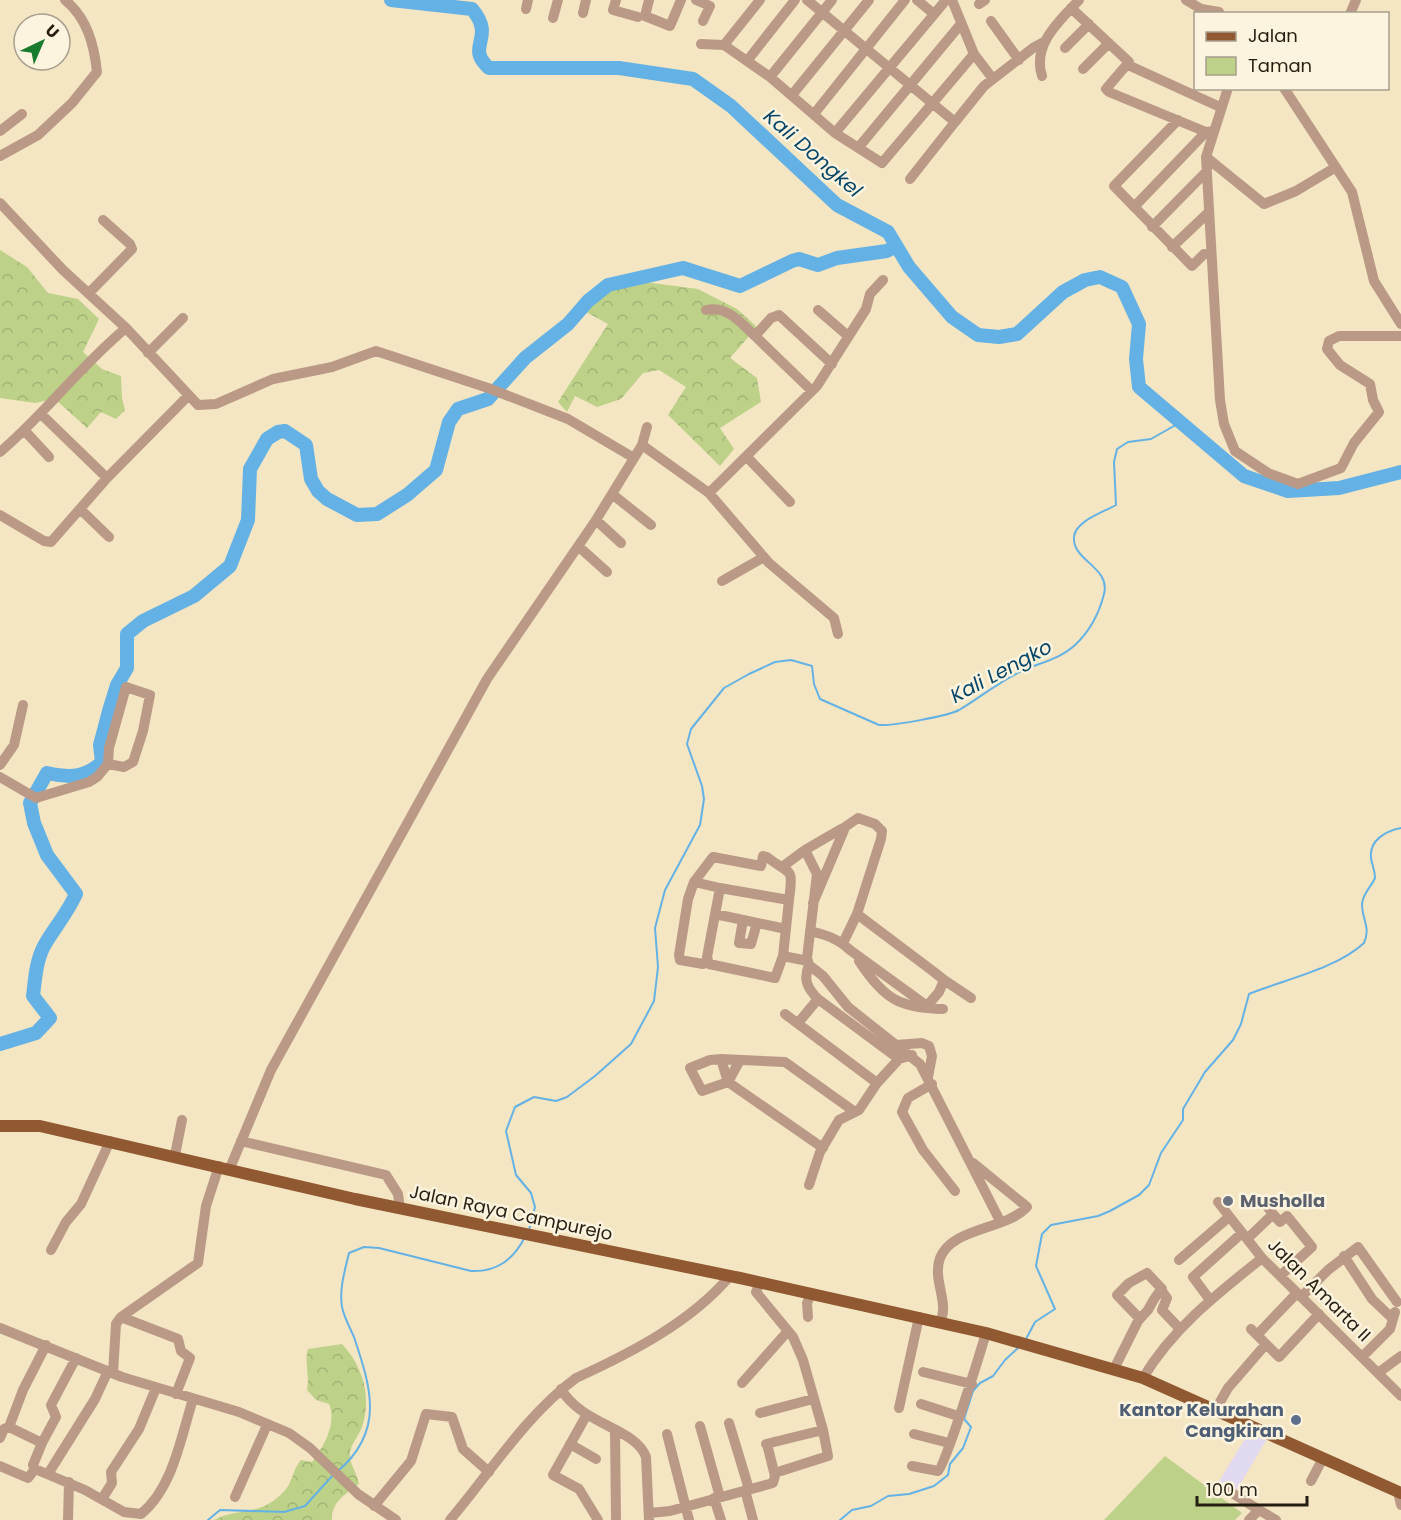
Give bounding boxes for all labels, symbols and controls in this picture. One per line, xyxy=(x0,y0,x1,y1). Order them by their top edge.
north arrow xyxy=(12,12,72,72)
legend xyxy=(1194,12,1389,90)
text: U xyxy=(40,19,64,44)
text: Jalan xyxy=(1248,23,1298,48)
text: Taman xyxy=(1248,53,1312,78)
water label: Kali Dongkel xyxy=(758,102,868,204)
water label: Kali Lengko xyxy=(945,632,1057,710)
street label: Jalan Raya Campurejo xyxy=(407,1179,615,1246)
place label: Musholla xyxy=(1240,1188,1325,1213)
marker: Musholla xyxy=(1221,1194,1235,1208)
street label: Jalan Amarta II xyxy=(1262,1233,1376,1347)
place label: Kantor Kelurahan Cangkiran xyxy=(1119,1397,1284,1443)
marker: Kantor Kelurahan Cangkiran xyxy=(1289,1413,1303,1427)
scale bar xyxy=(1197,1469,1306,1507)
text: 100 m xyxy=(1206,1477,1258,1502)

